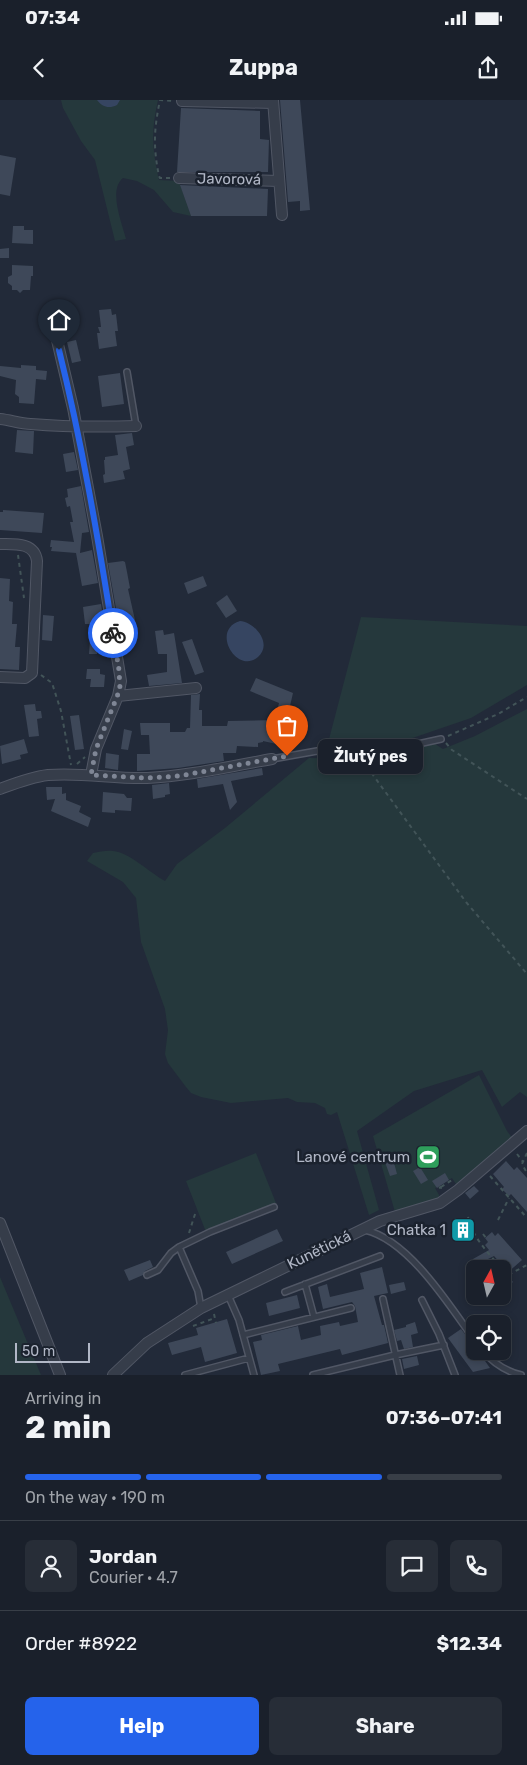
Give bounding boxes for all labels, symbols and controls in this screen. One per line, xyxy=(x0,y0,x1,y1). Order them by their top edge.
text: 07:34 xyxy=(25,6,80,29)
icon: back xyxy=(25,54,53,82)
text: Zuppa xyxy=(229,54,298,81)
icon: share xyxy=(474,54,502,82)
street label: Javorová xyxy=(197,169,261,189)
pin xyxy=(38,299,80,350)
icon: home xyxy=(45,306,73,334)
courier xyxy=(88,608,138,658)
icon: bike xyxy=(99,619,127,647)
pin xyxy=(266,705,308,756)
icon: bag xyxy=(273,712,301,740)
callout: Žlutý pes xyxy=(317,738,422,774)
text: Žlutý pes xyxy=(334,747,407,766)
sports icon: Lanové centrum xyxy=(415,1144,441,1170)
place label: Lanové centrum xyxy=(296,1148,410,1166)
building icon: Chatka 1 xyxy=(450,1217,476,1243)
place label: Chatka 1 xyxy=(387,1221,446,1239)
street label: Kunětická xyxy=(284,1227,354,1273)
north arrow xyxy=(466,1260,511,1305)
map controls xyxy=(466,1260,511,1360)
button: locate xyxy=(466,1315,511,1360)
scale bar xyxy=(15,1340,90,1363)
text: 50 m xyxy=(22,1343,55,1360)
text: Arriving in xyxy=(25,1389,101,1408)
text: 07:36–07:41 xyxy=(386,1406,502,1429)
text: 2 min xyxy=(25,1408,112,1446)
text: On the way · 190 m xyxy=(25,1488,165,1507)
button: person xyxy=(25,1540,77,1592)
button: chat xyxy=(386,1540,438,1592)
button: phone xyxy=(450,1540,502,1592)
text: Jordan xyxy=(89,1545,157,1568)
text: Courier · 4.7 xyxy=(89,1568,178,1587)
text: Order #8922 xyxy=(25,1632,137,1655)
text: $12.34 xyxy=(437,1632,502,1655)
button: Help xyxy=(25,1697,259,1755)
button: Share xyxy=(269,1697,502,1755)

